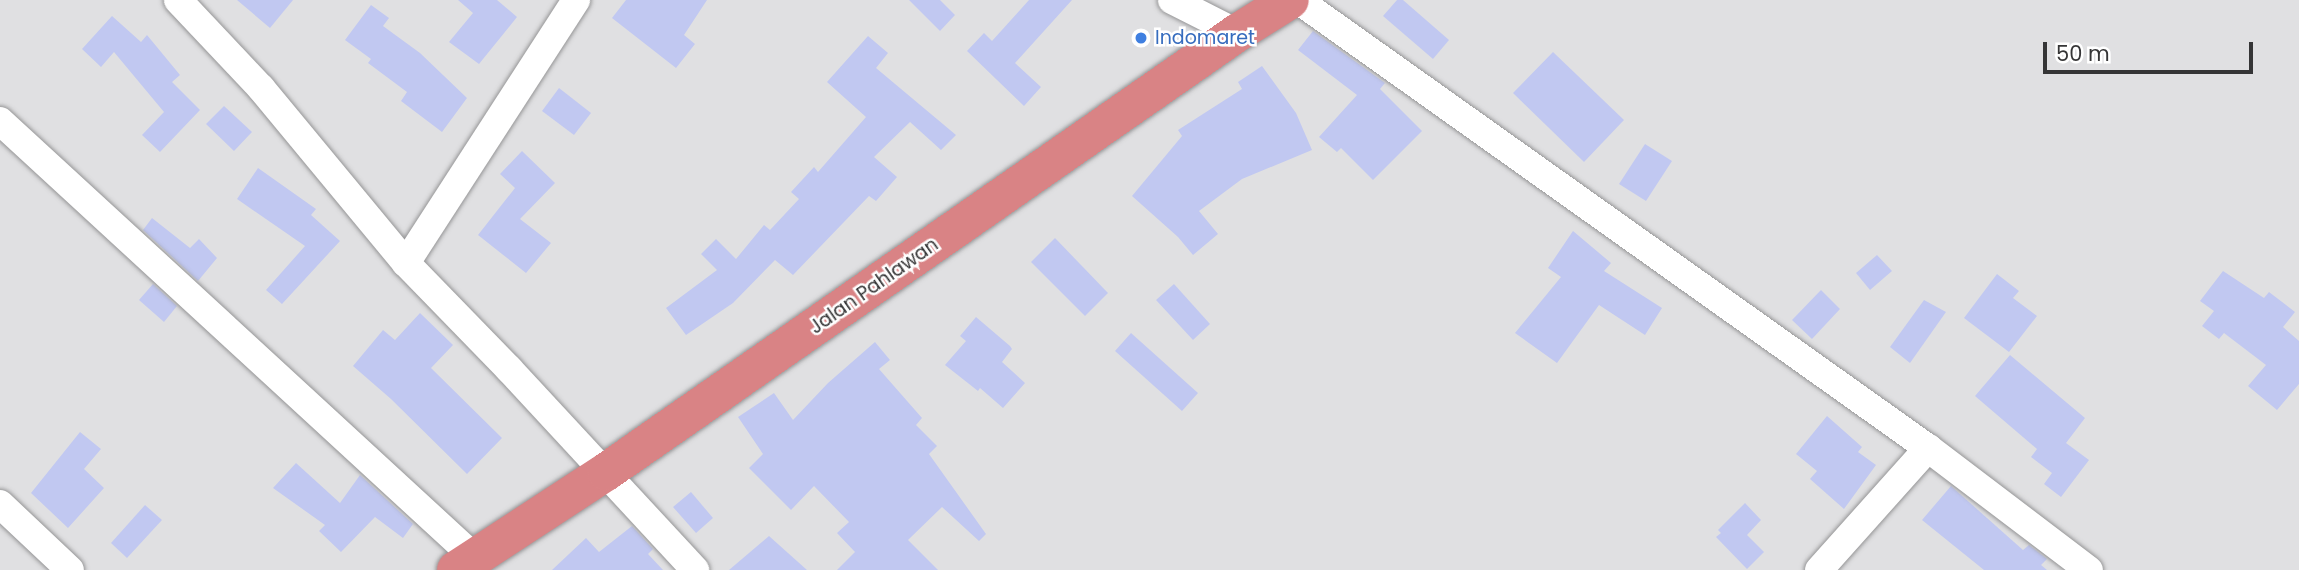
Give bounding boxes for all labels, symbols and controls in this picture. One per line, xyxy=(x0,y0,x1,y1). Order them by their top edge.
place label: Indomaret xyxy=(1155,27,1255,49)
scale bar xyxy=(2047,28,2257,72)
marker: Indomaret xyxy=(1133,30,1149,46)
text: 50 m xyxy=(2056,39,2110,68)
street label: Jalan Pahlawan xyxy=(805,233,943,339)

